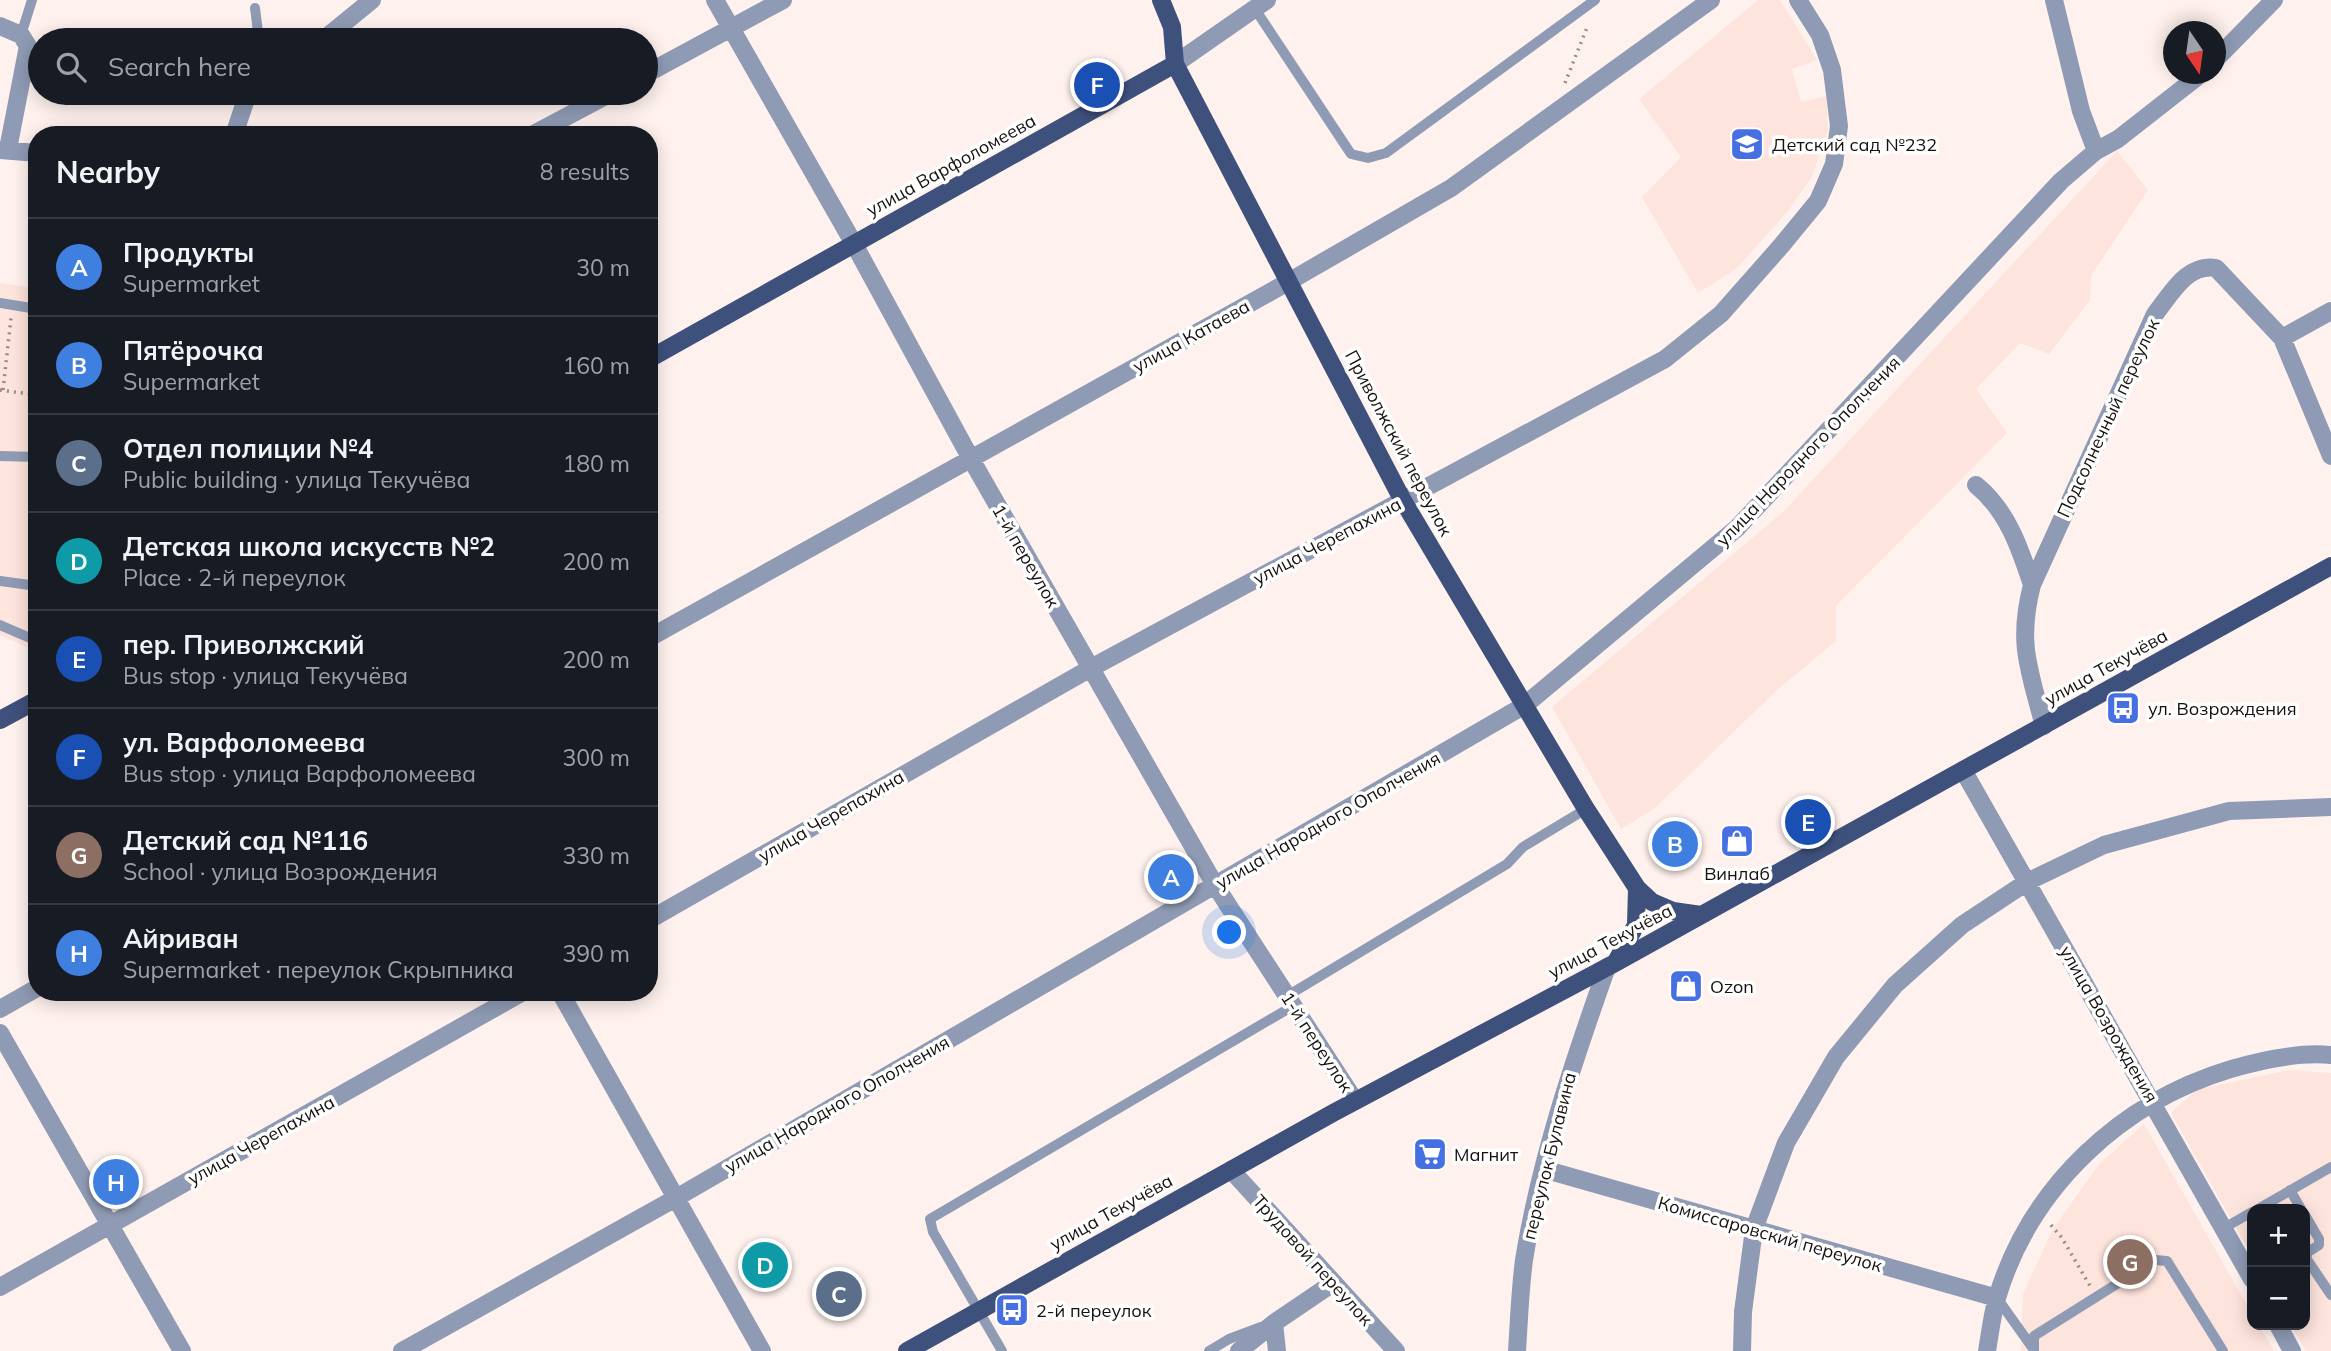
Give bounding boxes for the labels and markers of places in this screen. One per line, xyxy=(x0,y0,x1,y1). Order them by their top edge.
pin: F xyxy=(1074,59,1120,111)
school or university icon: Детский сад №232 xyxy=(1728,125,1766,163)
place label: Детский сад №232 xyxy=(1772,133,1937,156)
bus stop icon: ул. Возрождения xyxy=(2104,689,2142,727)
place label: ул. Возрождения xyxy=(2148,697,2297,720)
pin: E xyxy=(1785,796,1831,848)
pin: B xyxy=(1652,818,1698,870)
shop icon: Винлаб xyxy=(1718,822,1756,860)
pin: A xyxy=(1148,851,1194,903)
place label: Винлаб xyxy=(1704,862,1770,885)
shop icon: Ozon xyxy=(1667,967,1705,1005)
place label: Ozon xyxy=(1710,975,1754,998)
supermarket icon: Магнит xyxy=(1411,1135,1449,1173)
place label: Магнит xyxy=(1454,1143,1519,1166)
pin: H xyxy=(93,1156,139,1208)
pin: G xyxy=(2107,1236,2153,1288)
pin: D xyxy=(742,1239,788,1291)
pin: C xyxy=(816,1268,862,1320)
bus stop icon: 2-й переулок xyxy=(993,1291,1031,1329)
place label: 2-й переулок xyxy=(1036,1299,1152,1322)

